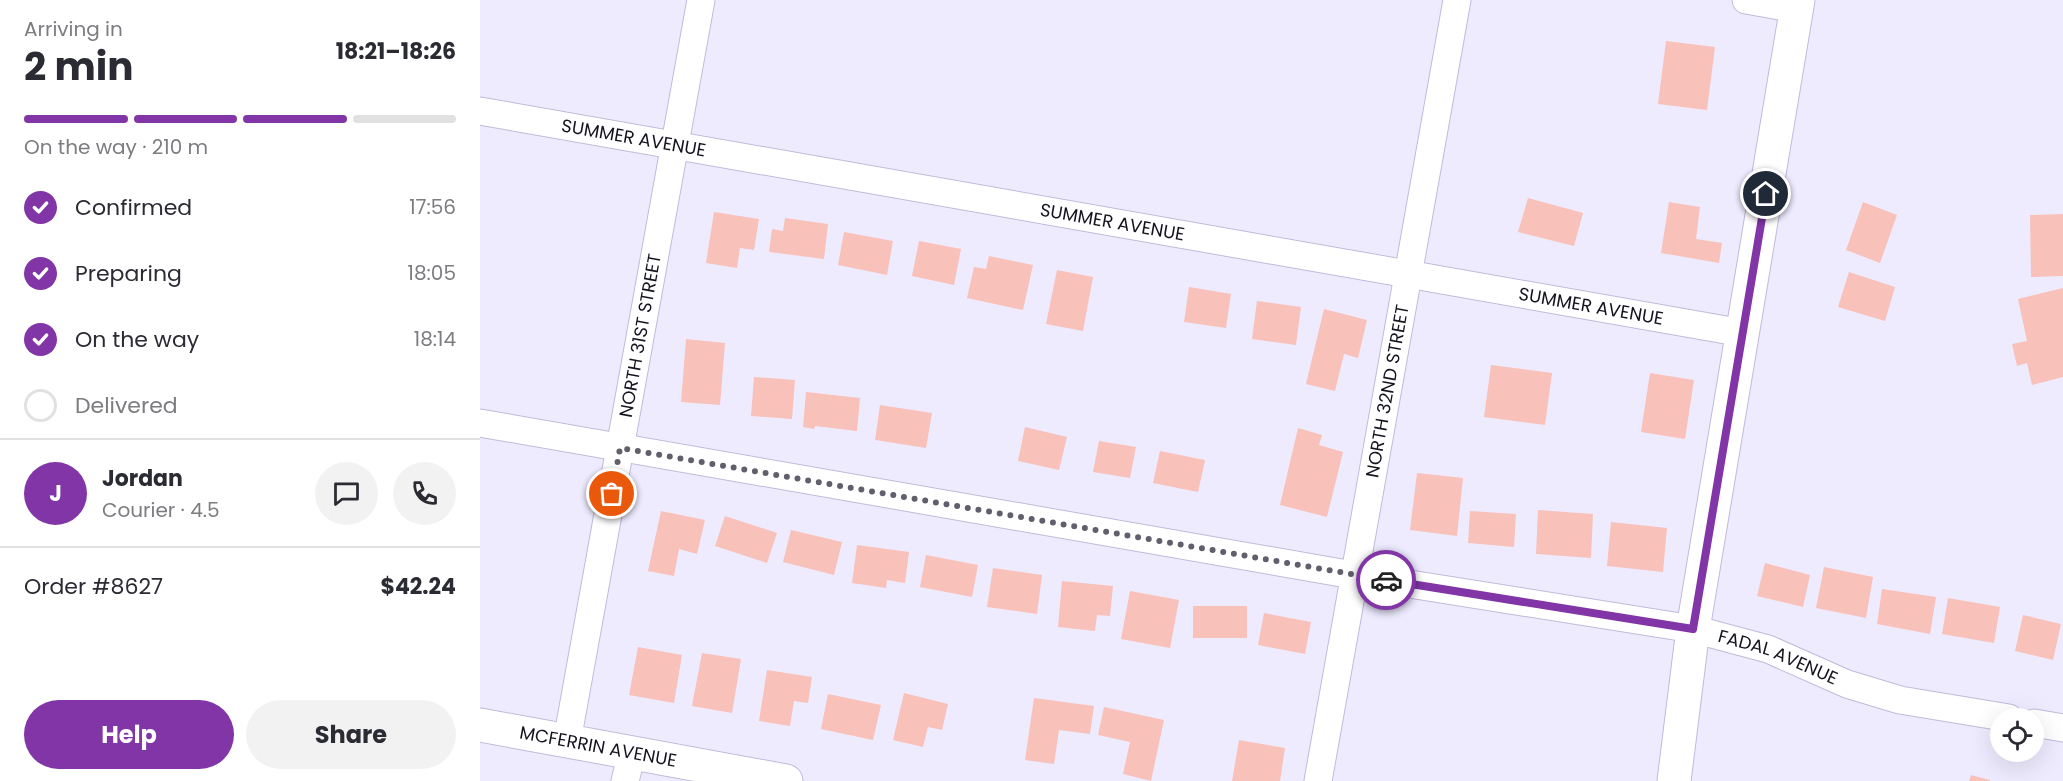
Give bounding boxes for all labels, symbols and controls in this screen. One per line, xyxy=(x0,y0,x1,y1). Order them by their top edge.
text: Arriving in xyxy=(24,15,123,43)
text: 18:21–18:26 xyxy=(336,36,456,67)
text: 2 min xyxy=(24,39,134,94)
street label: SUMMER AVENUE xyxy=(560,113,708,162)
text: On the way · 210 m xyxy=(24,133,208,161)
pin xyxy=(1740,168,1791,219)
icon: home xyxy=(1749,177,1782,210)
icon: check xyxy=(24,191,57,224)
text: Confirmed xyxy=(75,192,192,223)
text: 17:56 xyxy=(409,193,456,221)
street label: SUMMER AVENUE xyxy=(1038,197,1187,247)
street label: NORTH 31ST STREET xyxy=(613,251,667,419)
icon: check xyxy=(24,257,57,290)
text: Preparing xyxy=(75,258,182,289)
text: 18:05 xyxy=(408,259,456,287)
street label: SUMMER AVENUE xyxy=(1517,281,1665,331)
street label: NORTH 32ND STREET xyxy=(1359,302,1415,480)
icon: check xyxy=(24,323,57,356)
text: On the way xyxy=(75,324,199,355)
text: 18:14 xyxy=(414,325,456,353)
text: Delivered xyxy=(75,390,178,421)
button: chat xyxy=(315,462,378,525)
button: phone xyxy=(393,462,456,525)
text: Jordan xyxy=(102,463,183,494)
pin xyxy=(586,468,637,519)
icon: bag xyxy=(595,477,628,510)
text: J xyxy=(49,478,62,509)
text: Courier · 4.5 xyxy=(102,496,220,524)
courier xyxy=(1356,550,1416,610)
icon: car xyxy=(1370,564,1403,597)
text: Order #8627 xyxy=(24,571,163,602)
text: $42.24 xyxy=(380,571,456,602)
street label: FADAL AVENUE xyxy=(1715,623,1842,690)
button: Help xyxy=(24,700,234,769)
button: Share xyxy=(246,700,456,769)
map controls xyxy=(1990,708,2044,762)
button: locate xyxy=(1990,708,2044,762)
street label: MCFERRIN AVENUE xyxy=(518,719,679,773)

